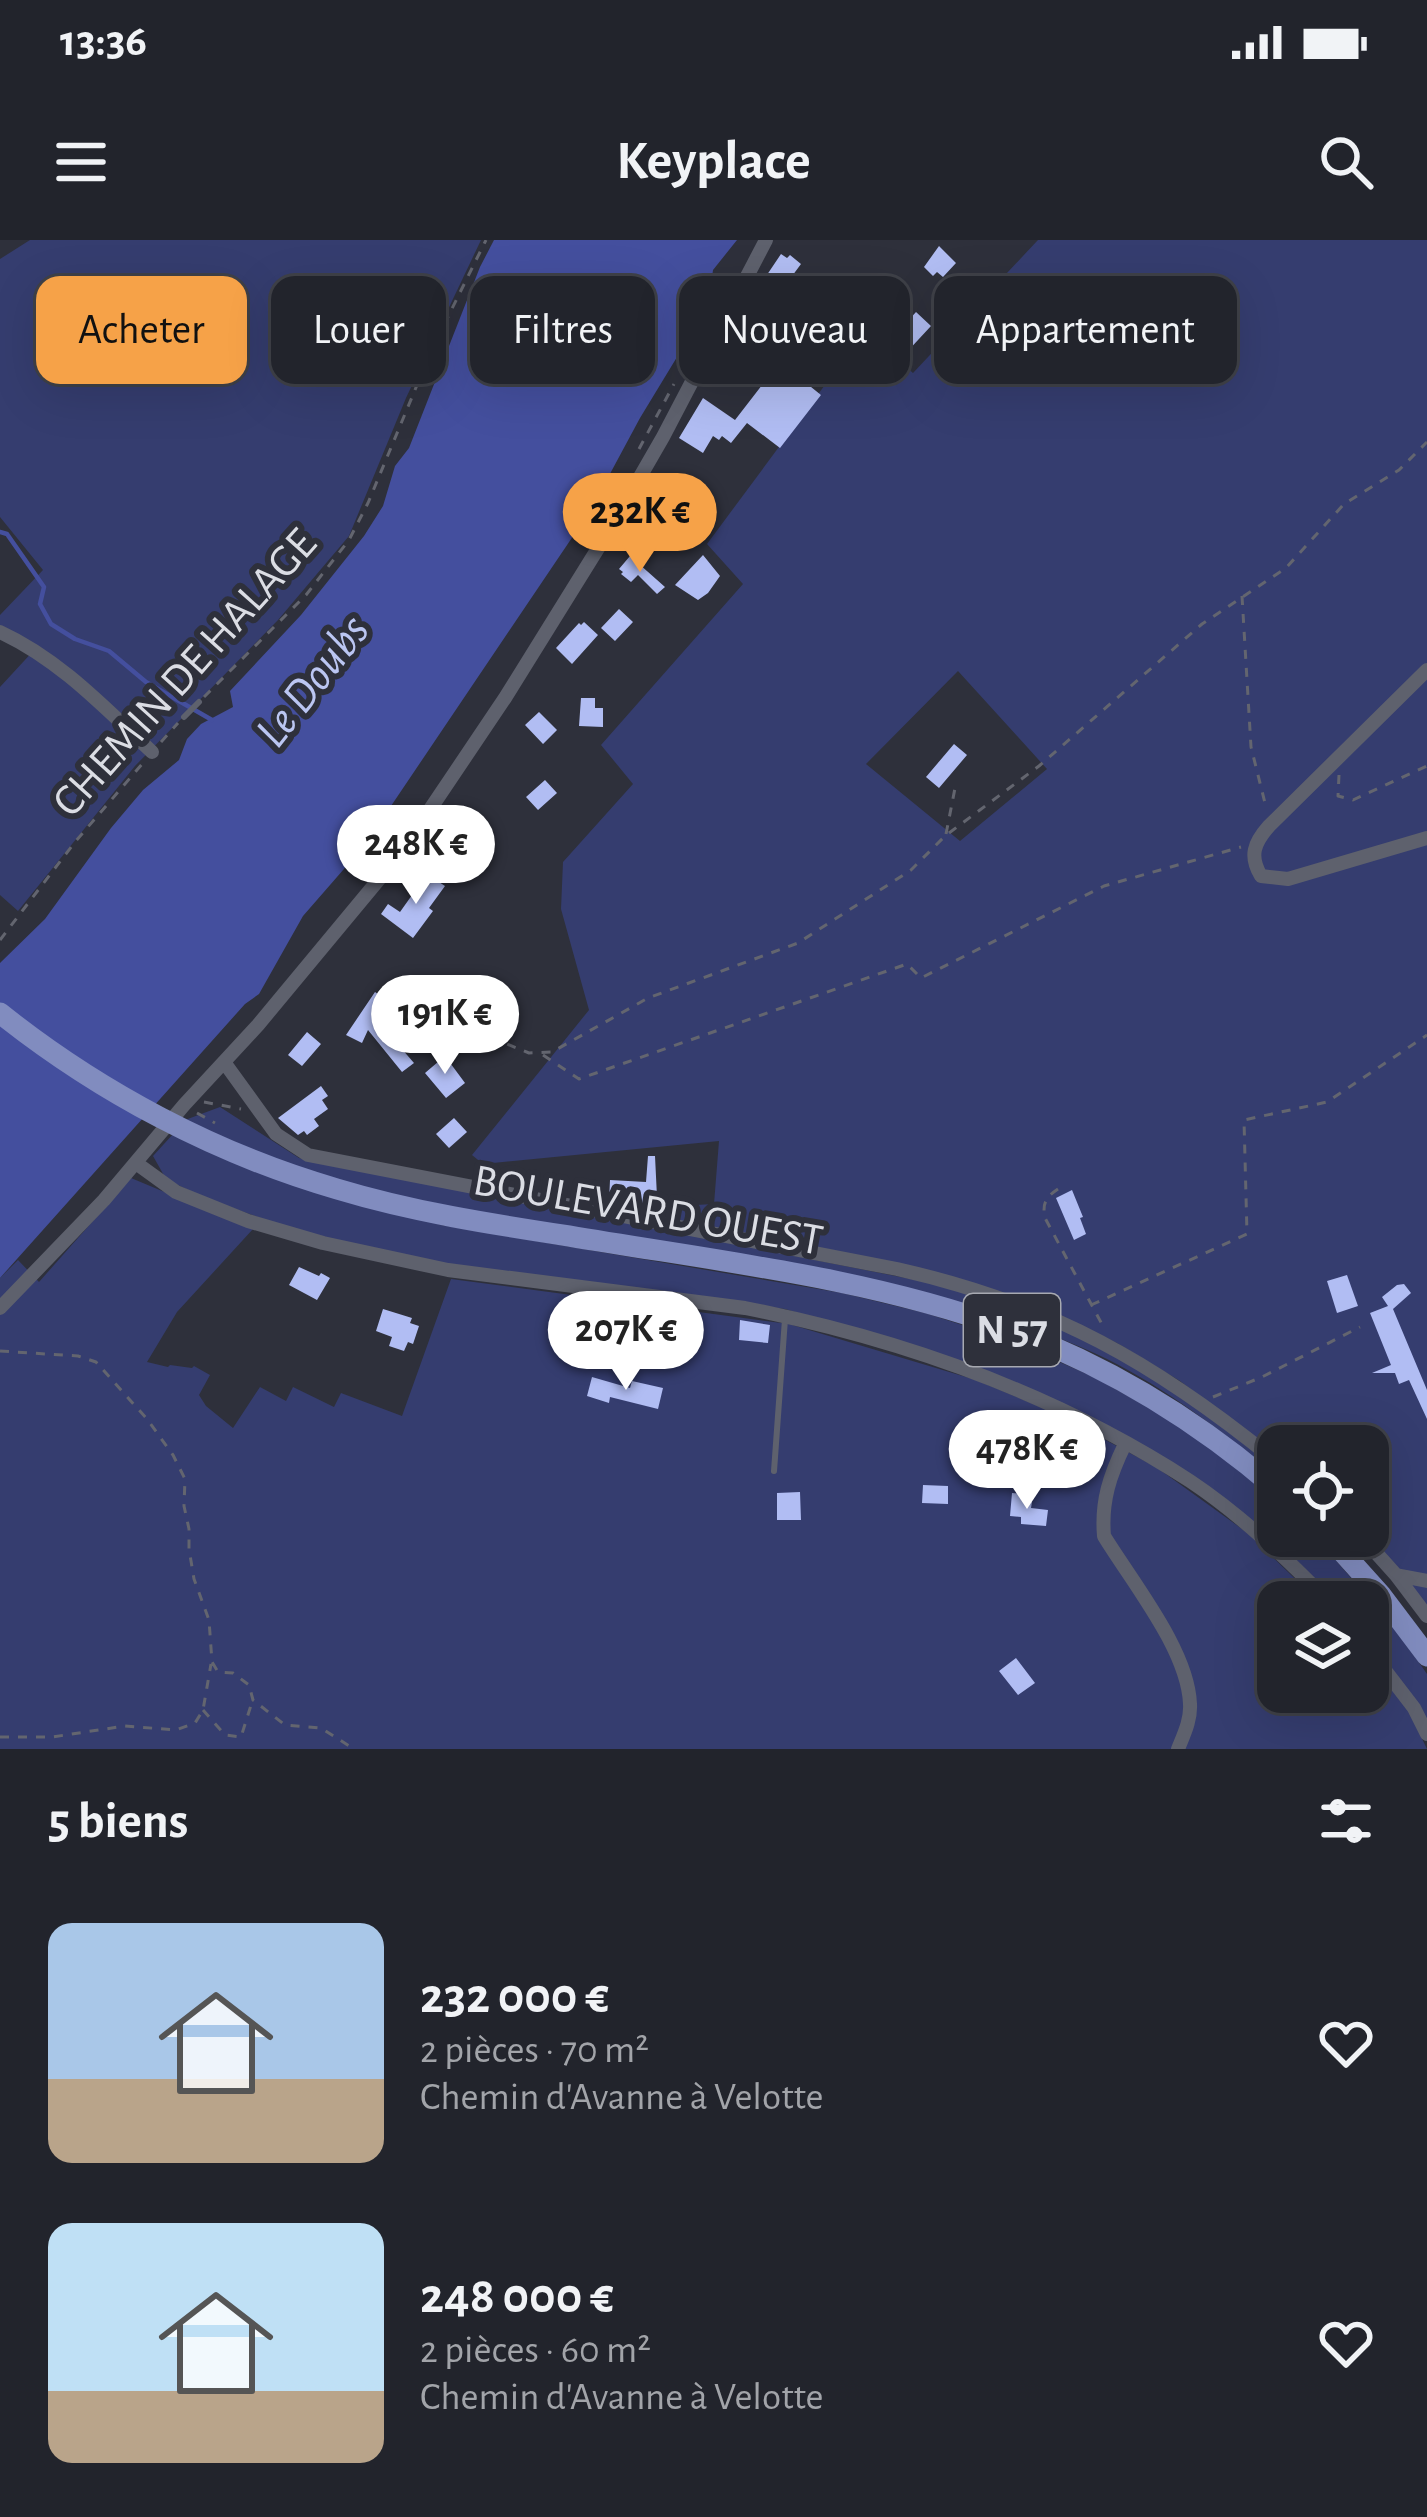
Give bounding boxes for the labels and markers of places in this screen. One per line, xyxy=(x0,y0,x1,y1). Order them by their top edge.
pin: 232K € xyxy=(542,473,738,575)
pin: 248K € xyxy=(318,805,514,907)
pin: 191K € xyxy=(347,975,543,1077)
pin: 207K € xyxy=(528,1291,724,1393)
pin: 478K € xyxy=(929,1410,1125,1512)

